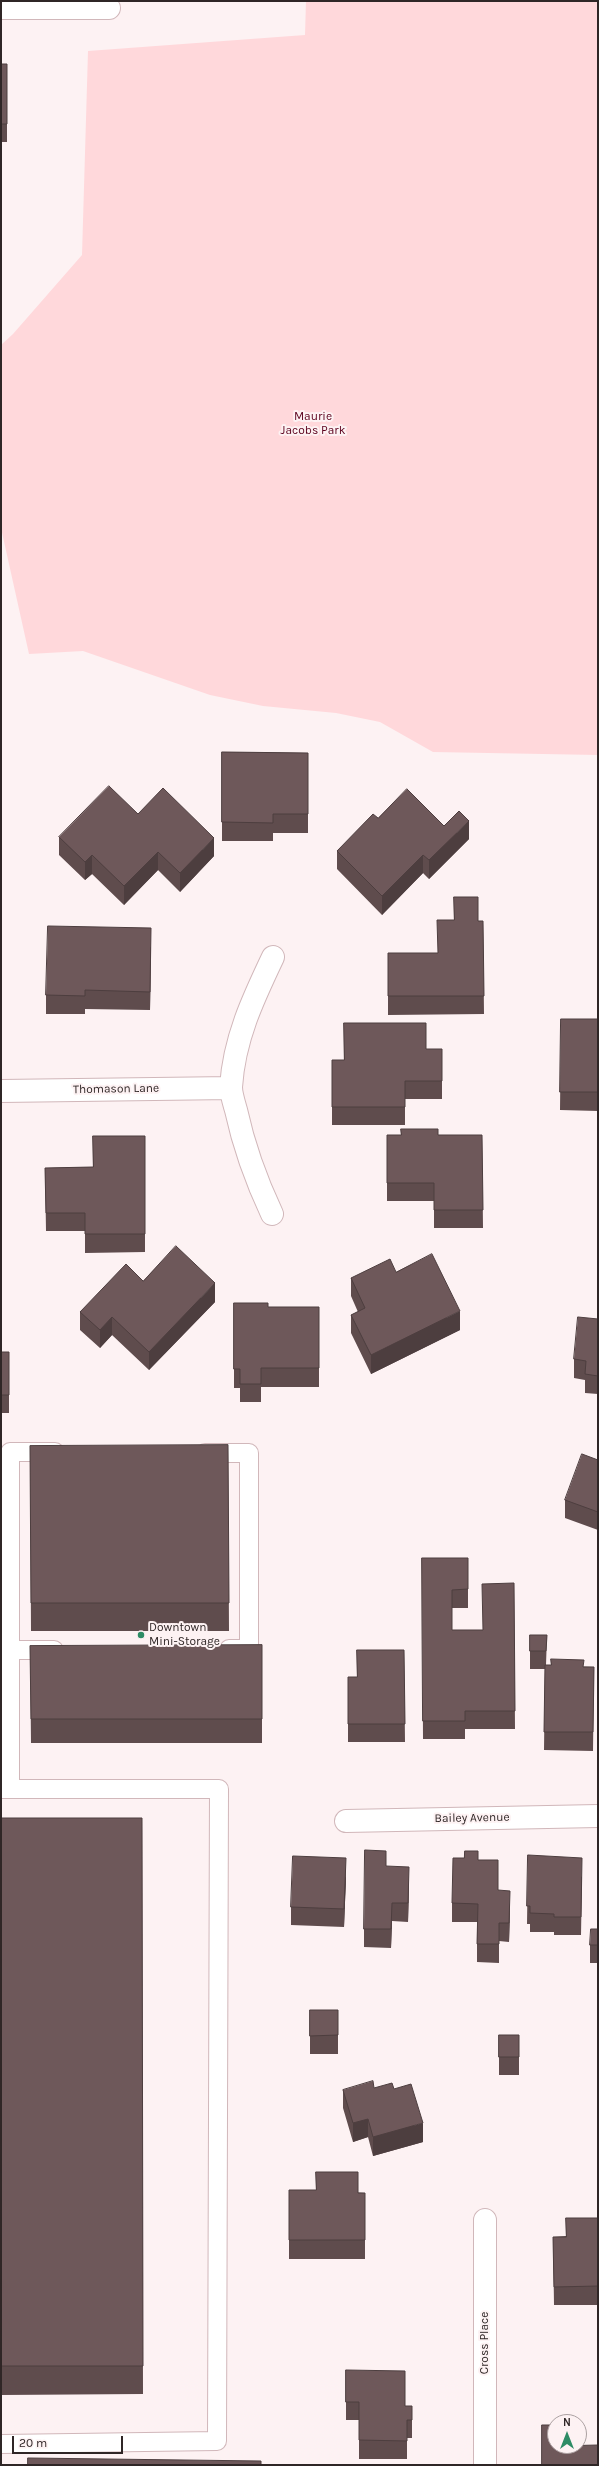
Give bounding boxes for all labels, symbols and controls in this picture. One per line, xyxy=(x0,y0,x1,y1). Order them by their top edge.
park label: Maurie Jacobs Park xyxy=(281,410,345,438)
street label: Thomason Lane xyxy=(73,1081,159,1097)
place label: Downtown Mini-Storage xyxy=(149,1621,220,1649)
marker: Downtown Mini-Storage xyxy=(136,1630,146,1640)
street label: Bailey Avenue xyxy=(434,1810,510,1826)
street label: Cross Place xyxy=(478,2312,492,2374)
north arrow xyxy=(547,2414,587,2454)
text: N xyxy=(563,2416,571,2429)
scale bar xyxy=(14,2428,125,2454)
text: 20 m xyxy=(19,2436,47,2450)

